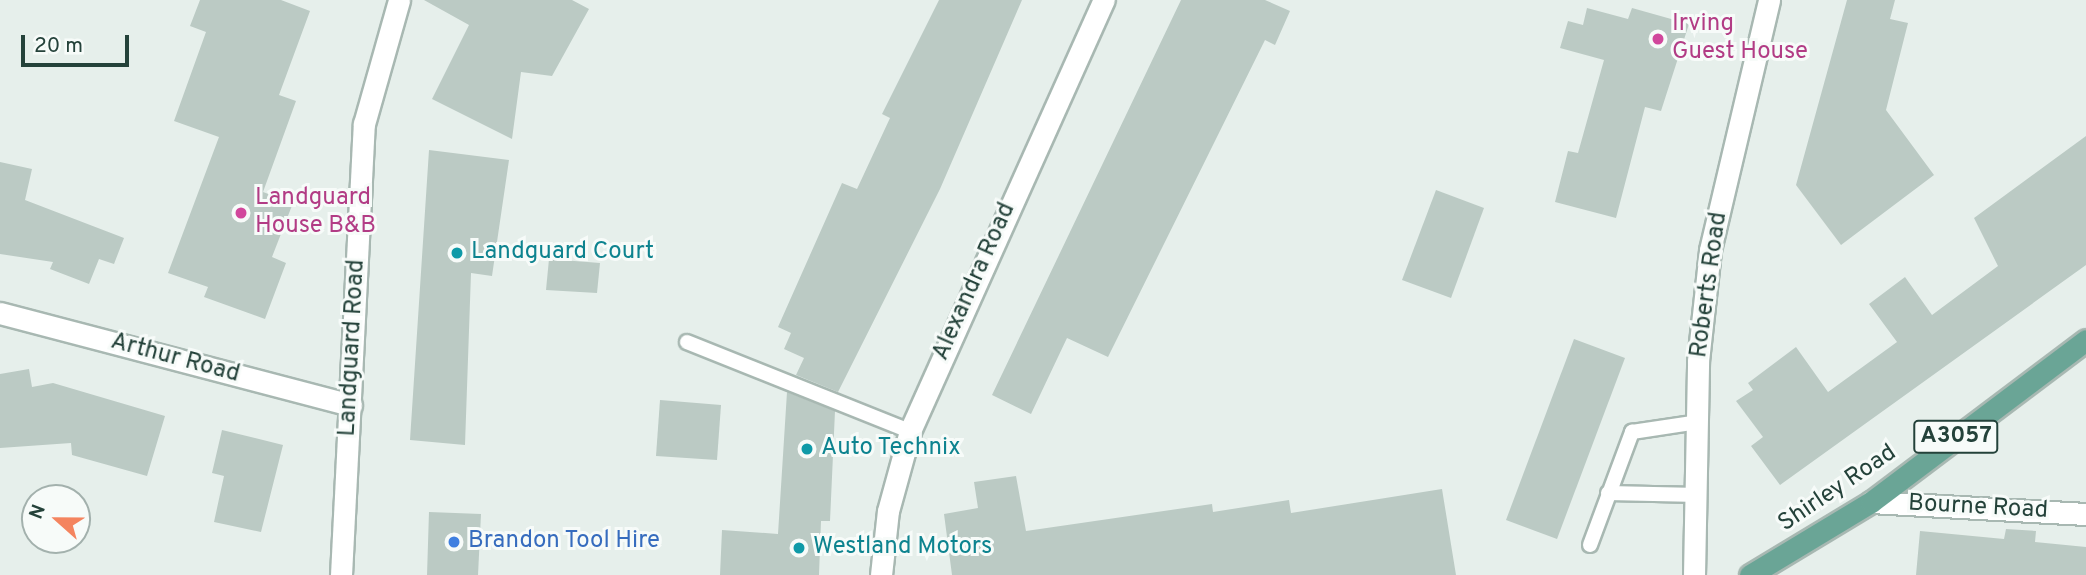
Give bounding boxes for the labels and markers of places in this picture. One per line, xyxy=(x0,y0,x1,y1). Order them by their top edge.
place label: Irving Guest House xyxy=(1672,11,1808,67)
marker: Irving Guest House xyxy=(1650,31,1666,47)
place label: Landguard House B&B xyxy=(255,185,376,241)
marker: Landguard House B&B xyxy=(233,205,249,221)
place label: Landguard Court xyxy=(471,239,654,267)
marker: Landguard Court xyxy=(449,245,465,261)
place label: Auto Technix xyxy=(821,435,962,463)
marker: Auto Technix xyxy=(799,441,815,457)
place label: Brandon Tool Hire xyxy=(468,528,661,556)
marker: Brandon Tool Hire xyxy=(446,534,462,550)
place label: Westland Motors xyxy=(813,534,992,562)
marker: Westland Motors xyxy=(791,540,807,556)

